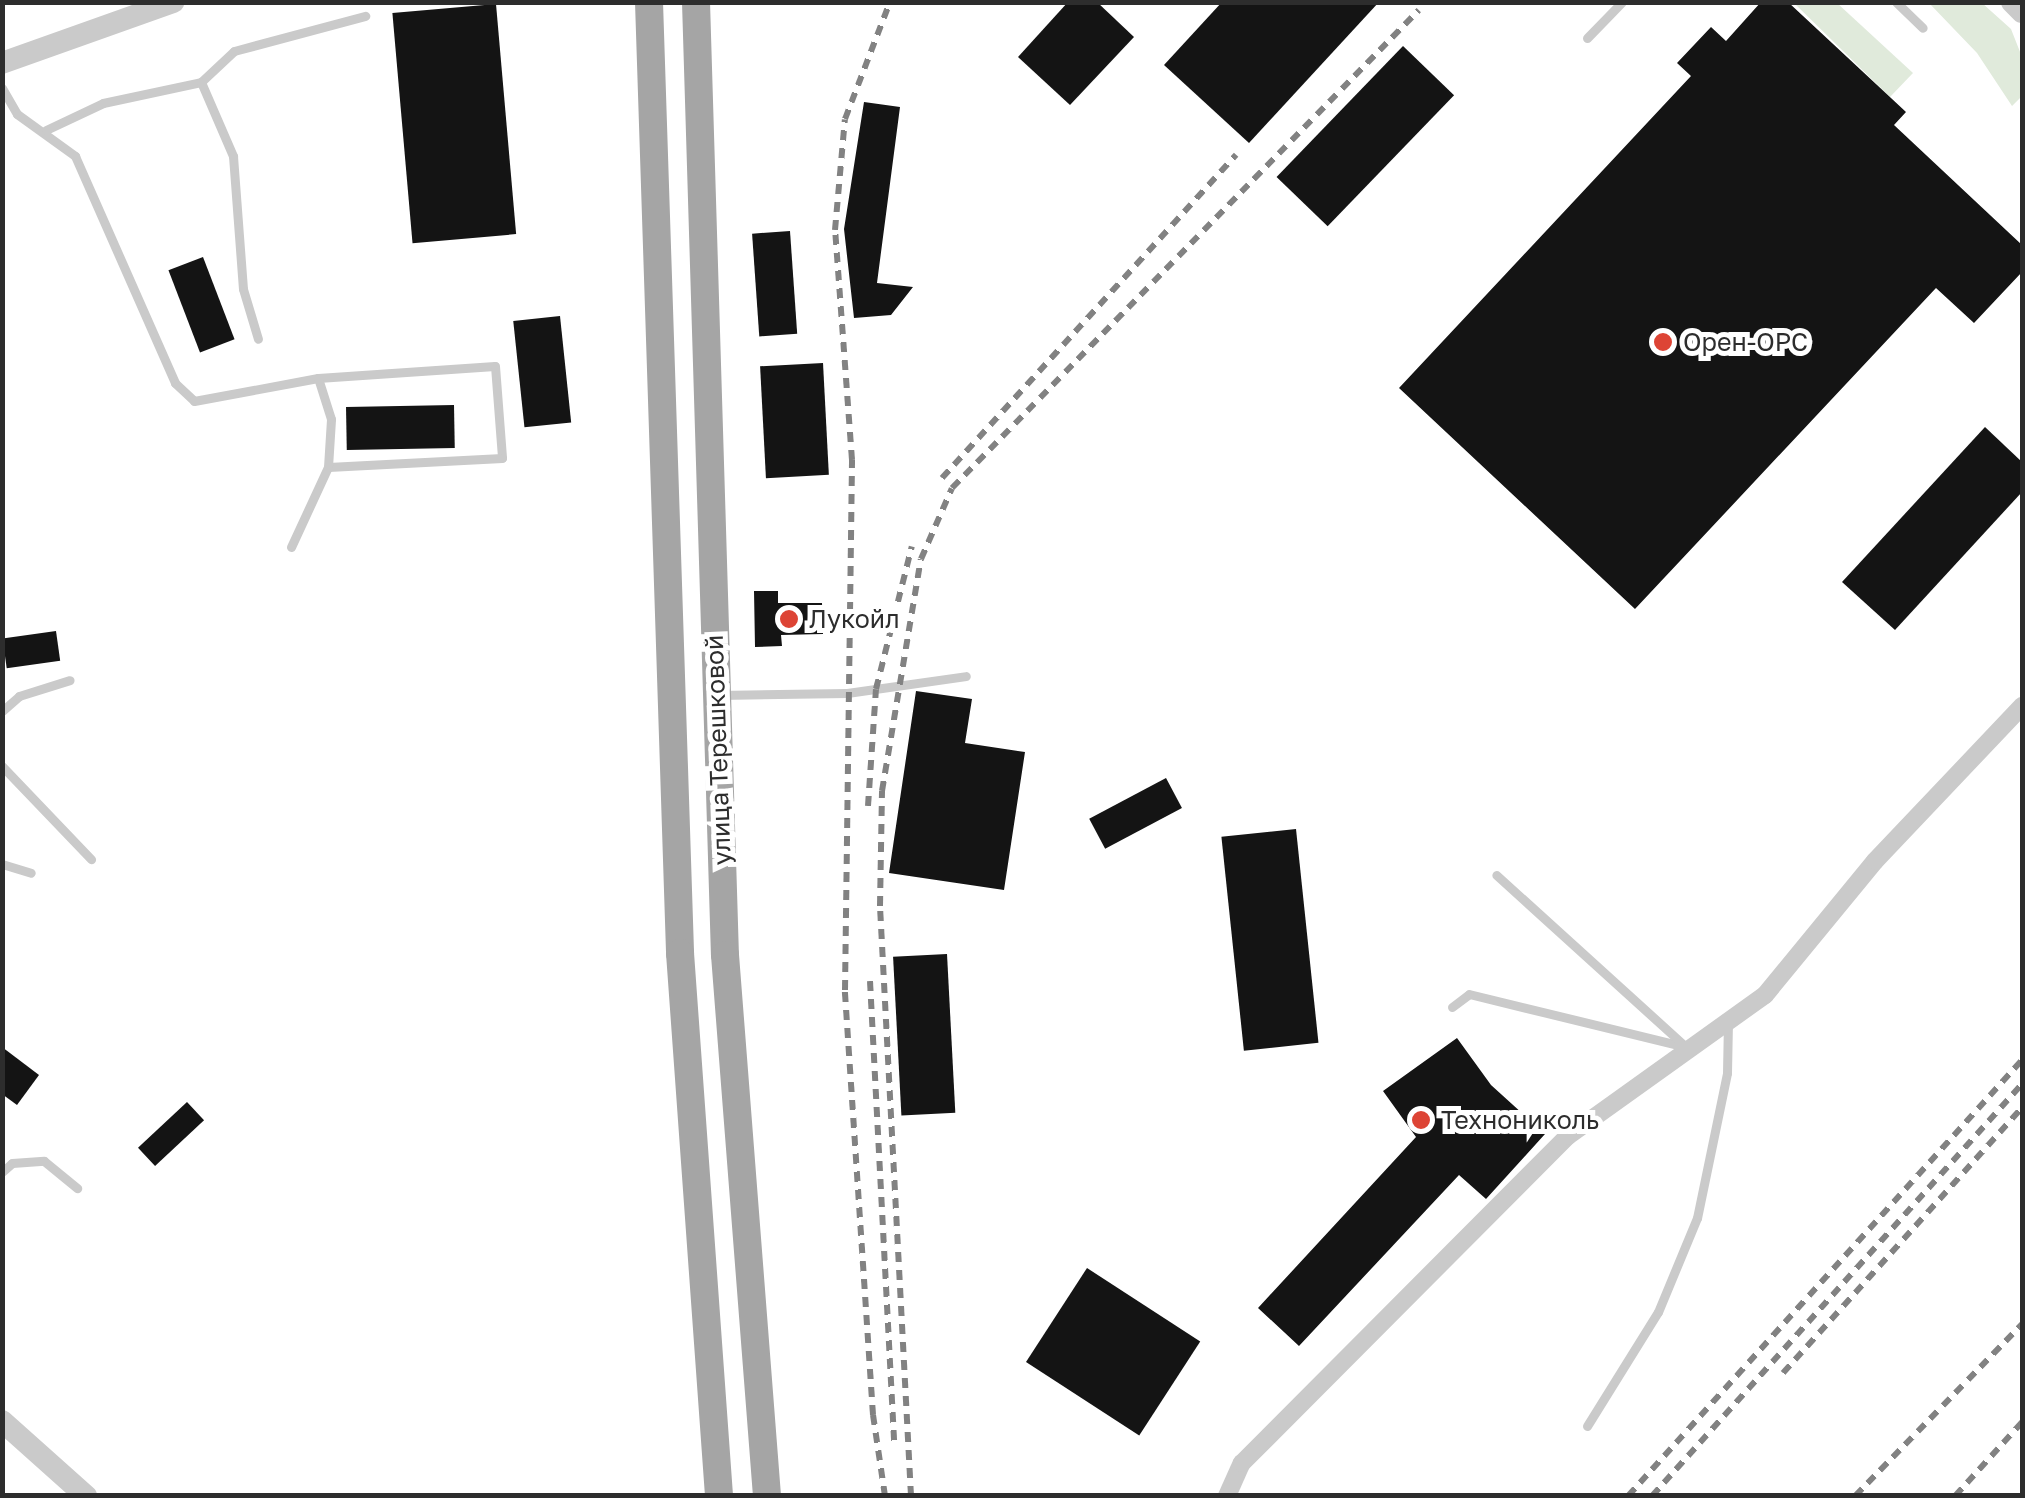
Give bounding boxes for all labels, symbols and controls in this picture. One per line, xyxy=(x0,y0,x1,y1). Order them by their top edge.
place label: Орен-ОРС xyxy=(1683,327,1808,357)
marker: Орен-ОРС xyxy=(1652,331,1674,353)
place label: Лукойл xyxy=(809,604,900,634)
marker: Лукойл xyxy=(778,608,800,630)
street label: улица Терешковой xyxy=(699,634,737,866)
place label: Технониколь xyxy=(1441,1105,1599,1135)
marker: Технониколь xyxy=(1410,1109,1432,1131)

